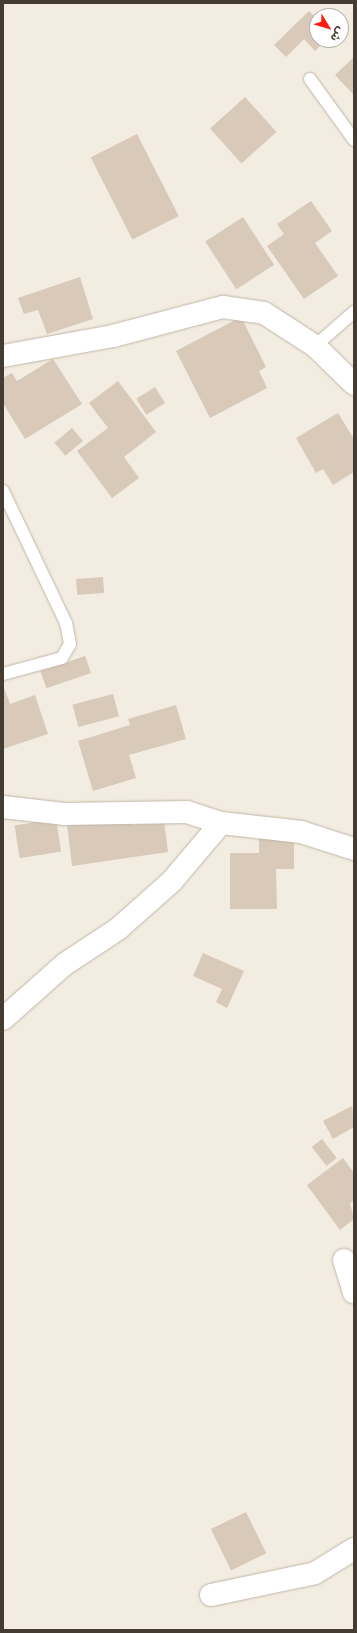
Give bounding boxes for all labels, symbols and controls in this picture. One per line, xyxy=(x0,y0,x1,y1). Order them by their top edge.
north arrow xyxy=(309,8,349,48)
text: ش xyxy=(328,25,347,44)

